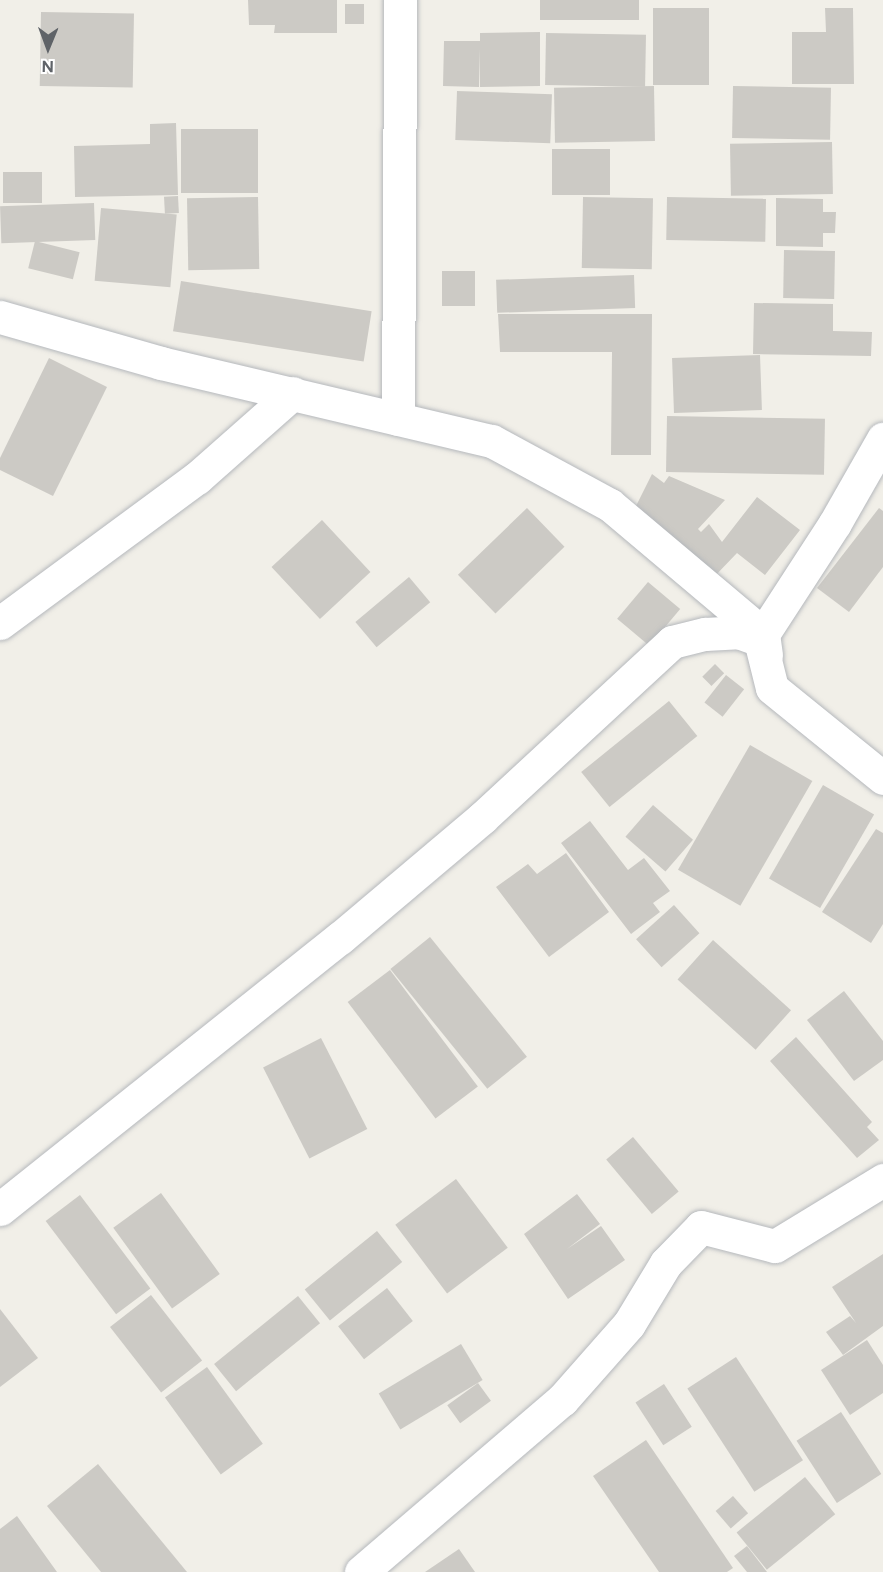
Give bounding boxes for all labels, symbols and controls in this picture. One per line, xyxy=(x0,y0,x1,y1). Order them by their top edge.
north arrow xyxy=(18,18,78,78)
text: N xyxy=(41,57,54,76)

